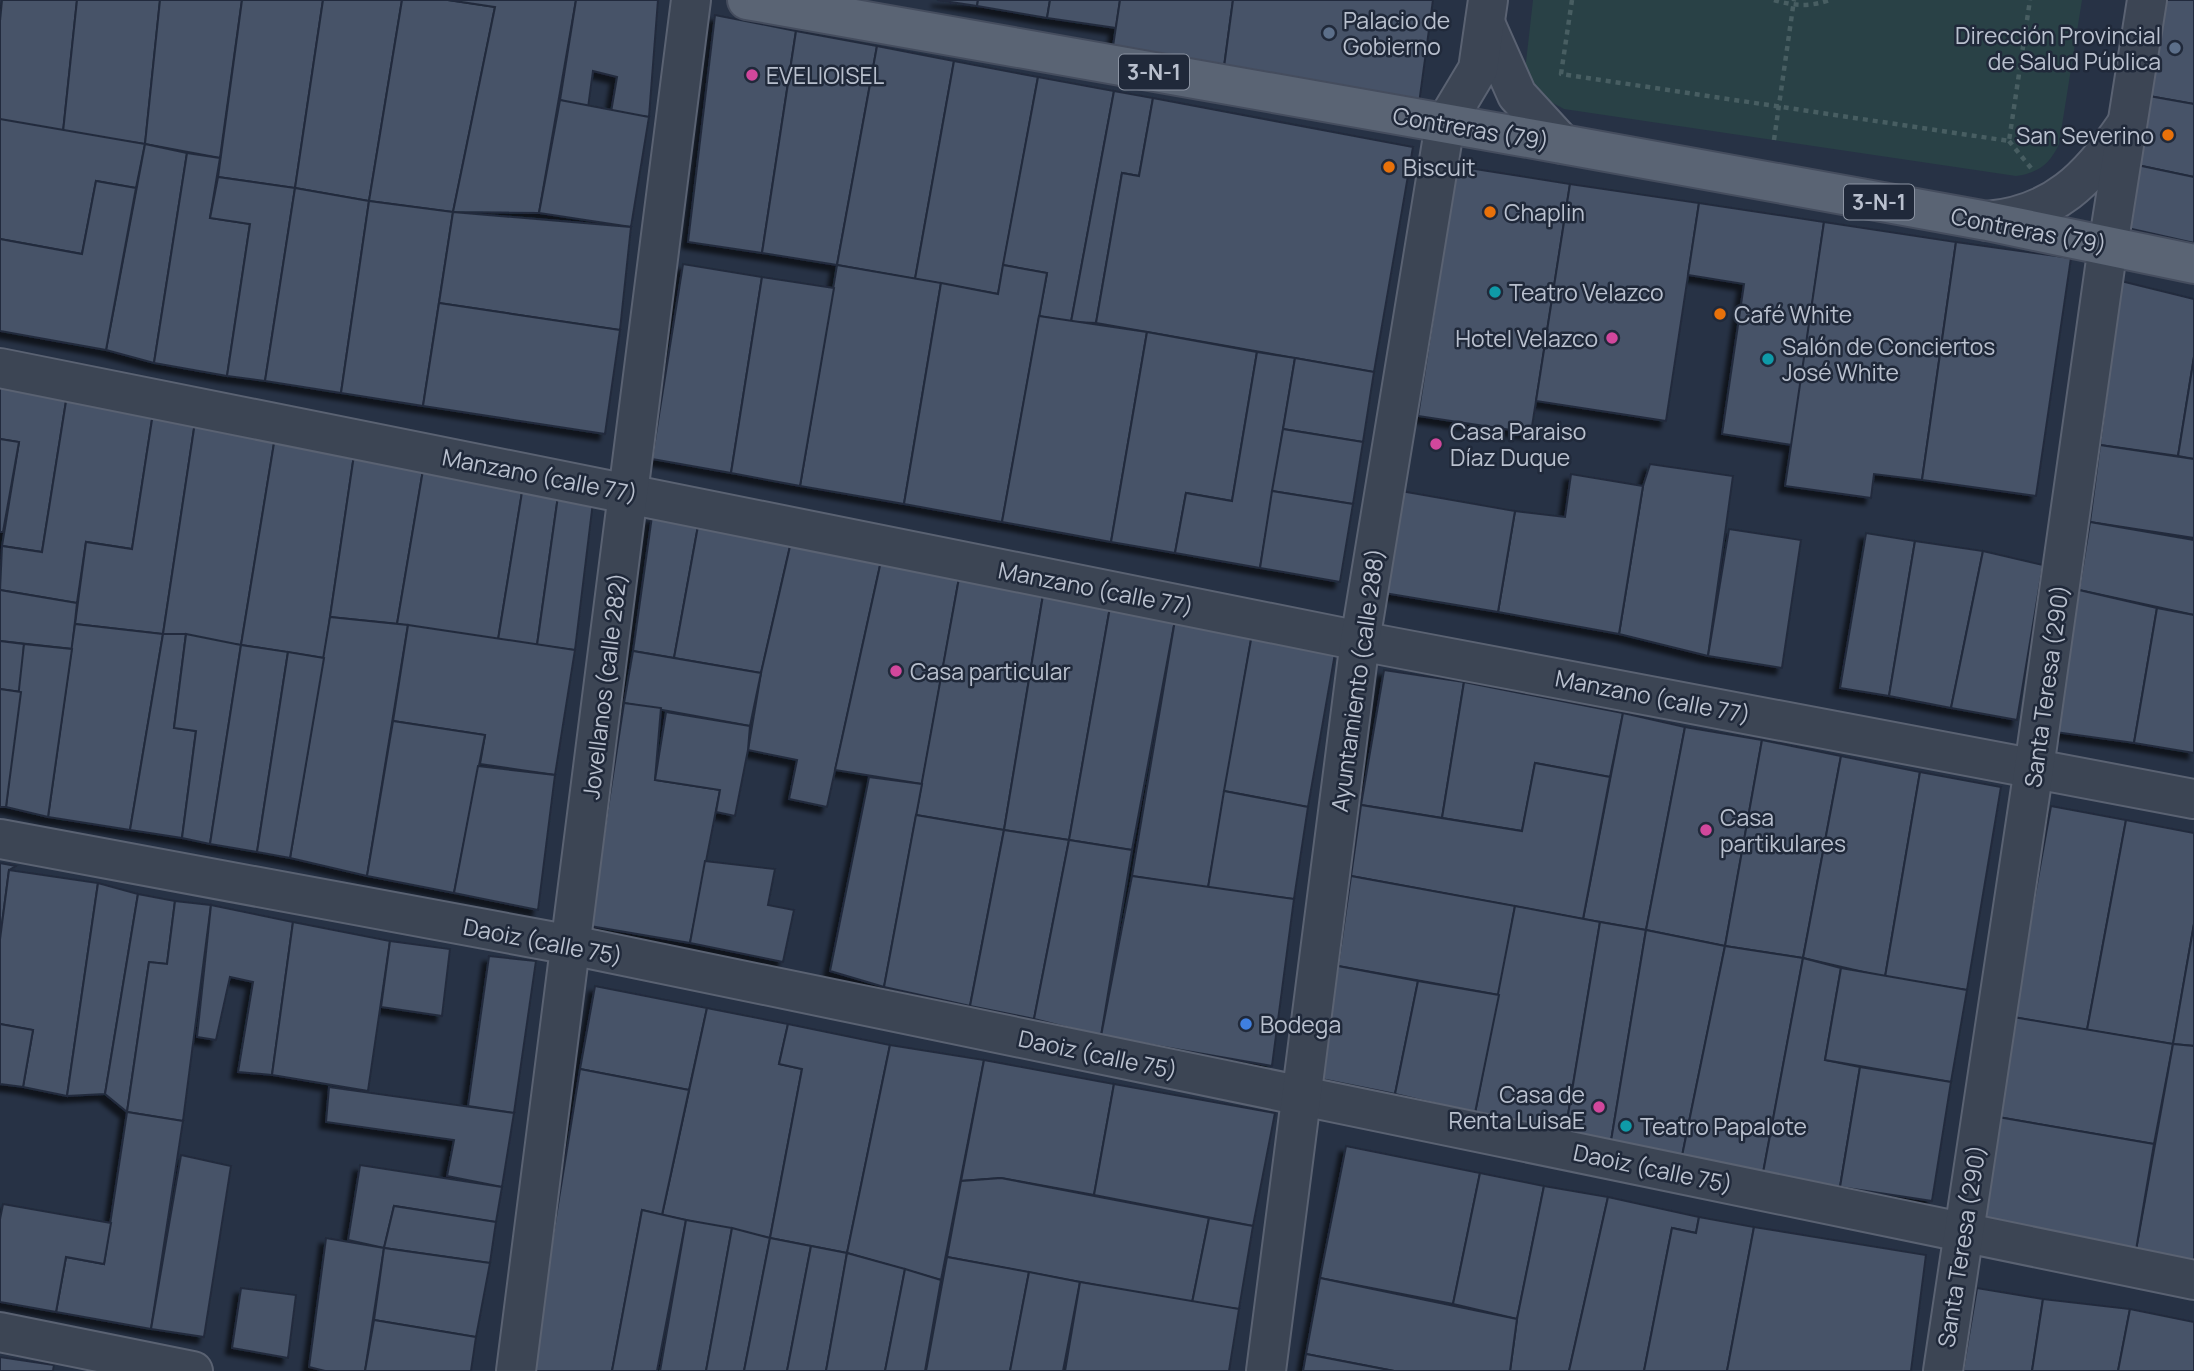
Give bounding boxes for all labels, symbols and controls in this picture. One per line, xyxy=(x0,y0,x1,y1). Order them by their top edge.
place label: Palacio de Gobierno xyxy=(1343,4,1450,62)
place label: Dirección Provincial de Salud Pública xyxy=(1955,19,2161,77)
marker: Palacio de Gobierno xyxy=(1321,25,1337,41)
marker: Dirección Provincial de Salud Pública xyxy=(2167,40,2183,56)
road number: 3-N-1 xyxy=(1119,55,1189,90)
place label: EVELIOISEL xyxy=(766,59,885,91)
marker: EVELIOISEL xyxy=(744,67,760,83)
street label: Contreras (79) xyxy=(1391,99,1551,157)
place label: San Severino xyxy=(2016,119,2154,151)
marker: San Severino xyxy=(2160,127,2176,143)
place label: Biscuit xyxy=(1403,151,1476,183)
marker: Biscuit xyxy=(1381,159,1397,175)
road number: 3-N-1 xyxy=(1844,184,1914,220)
place label: Chaplin xyxy=(1504,196,1585,228)
street label: Contreras (79) xyxy=(1949,199,2109,261)
marker: Chaplin xyxy=(1482,204,1498,220)
place label: Teatro Velazco xyxy=(1509,276,1664,308)
marker: Teatro Velazco xyxy=(1487,284,1503,300)
place label: Café White xyxy=(1734,298,1852,330)
marker: Café White xyxy=(1712,306,1728,322)
place label: Hotel Velazco xyxy=(1455,322,1598,354)
marker: Hotel Velazco xyxy=(1604,330,1620,346)
place label: Salón de Conciertos José White xyxy=(1782,330,1995,388)
marker: Salón de Conciertos José White xyxy=(1760,351,1776,367)
place label: Casa Paraiso Díaz Duque xyxy=(1450,415,1586,473)
marker: Casa Paraiso Díaz Duque xyxy=(1428,436,1444,452)
street label: Manzano (calle 77) xyxy=(440,440,640,510)
street label: Ayuntamiento (calle 288) xyxy=(1323,546,1391,814)
street label: Manzano (calle 77) xyxy=(996,553,1196,623)
street label: Jovellanos (calle 282) xyxy=(574,571,634,801)
street label: Santa Teresa (290) xyxy=(2016,583,2076,789)
place label: Casa particular xyxy=(910,655,1071,687)
street label: Manzano (calle 77) xyxy=(1553,661,1753,731)
marker: Casa particular xyxy=(888,663,904,679)
place label: Casa partikulares xyxy=(1720,801,1846,859)
marker: Casa partikulares xyxy=(1698,822,1714,838)
street label: Daoiz (calle 75) xyxy=(461,910,625,972)
place label: Bodega xyxy=(1260,1008,1341,1040)
marker: Bodega xyxy=(1238,1016,1254,1032)
street label: Daoiz (calle 75) xyxy=(1016,1022,1180,1086)
place label: Casa de Renta LuisaE xyxy=(1448,1078,1585,1136)
marker: Casa de Renta LuisaE xyxy=(1591,1099,1607,1115)
place label: Teatro Papalote xyxy=(1640,1110,1807,1142)
marker: Teatro Papalote xyxy=(1618,1118,1634,1134)
street label: Daoiz (calle 75) xyxy=(1571,1136,1735,1200)
street label: Santa Teresa (290) xyxy=(1929,1143,1993,1349)

